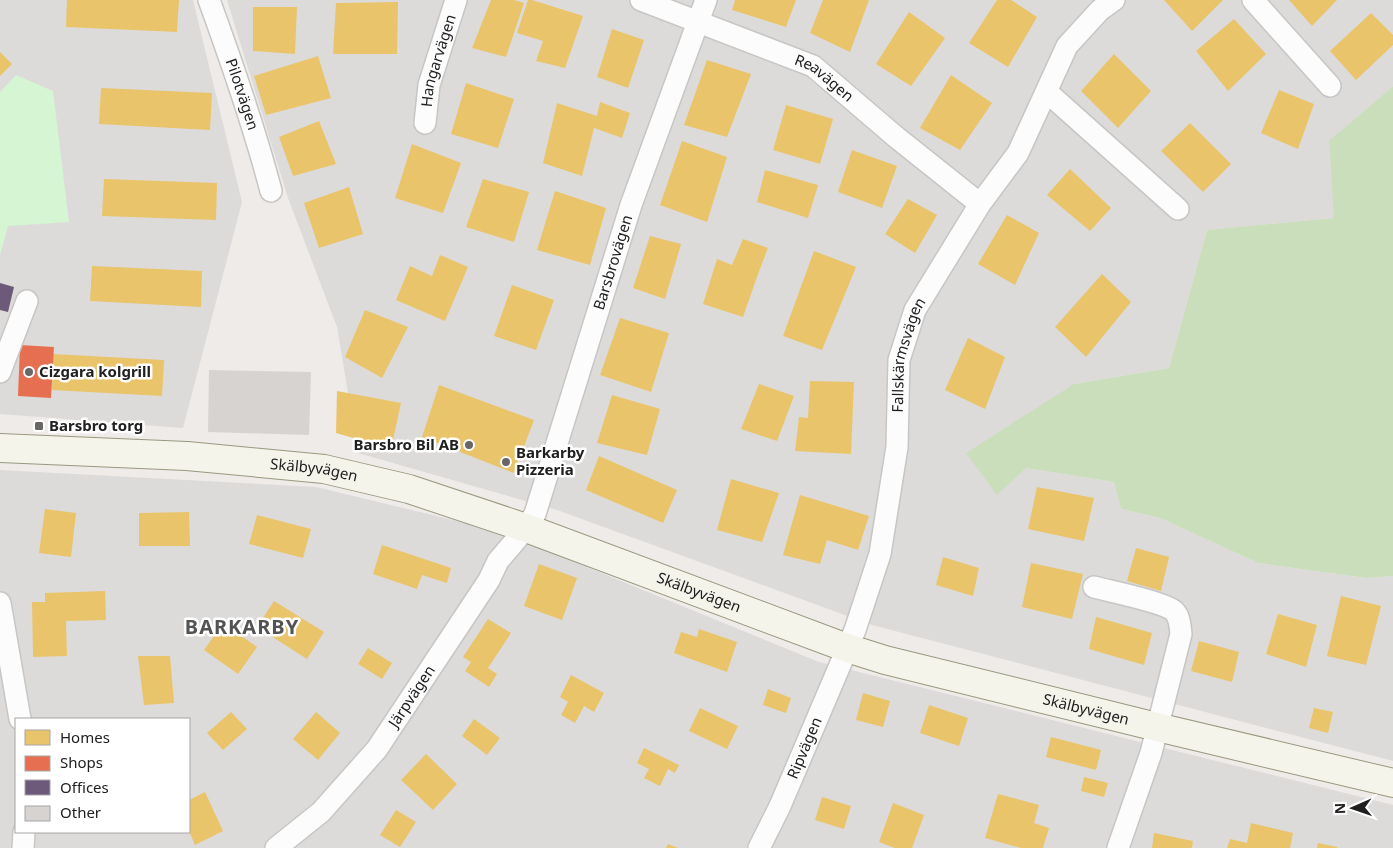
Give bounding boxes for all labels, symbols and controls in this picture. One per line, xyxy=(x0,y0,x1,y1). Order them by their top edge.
street label: Hangarvägen xyxy=(416,11,460,108)
street label: Reavägen xyxy=(792,49,858,106)
street label: Pilotvägen xyxy=(222,56,264,132)
street label: Barsbrovägen xyxy=(588,212,636,312)
street label: Fallskärmsvägen xyxy=(887,293,929,413)
place label: Cizgara kolgrill xyxy=(39,361,151,381)
marker: Cizgara kolgrill xyxy=(23,366,35,378)
place label: Barsbro torg xyxy=(49,415,143,435)
marker: Barsbro torg xyxy=(33,420,45,432)
place label: Barsbro Bil AB xyxy=(353,434,459,454)
marker: Barsbro Bil AB xyxy=(463,439,475,451)
place label: Barkarby Pizzeria xyxy=(516,442,585,479)
street label: Skälbyvägen xyxy=(270,453,360,486)
marker: Barkarby Pizzeria xyxy=(500,456,512,468)
street label: Skälbyvägen xyxy=(654,567,744,616)
district label: BARKARBY xyxy=(185,613,299,640)
street label: Järpvägen xyxy=(382,661,439,733)
street label: Skälbyvägen xyxy=(1041,688,1131,729)
street label: Ripvägen xyxy=(782,714,826,782)
legend xyxy=(15,718,190,833)
text: Homes xyxy=(60,727,110,747)
text: Shops xyxy=(60,752,103,772)
text: Offices xyxy=(60,777,109,797)
north arrow xyxy=(1328,783,1378,833)
text: Other xyxy=(60,802,101,822)
text: N xyxy=(1330,802,1349,814)

